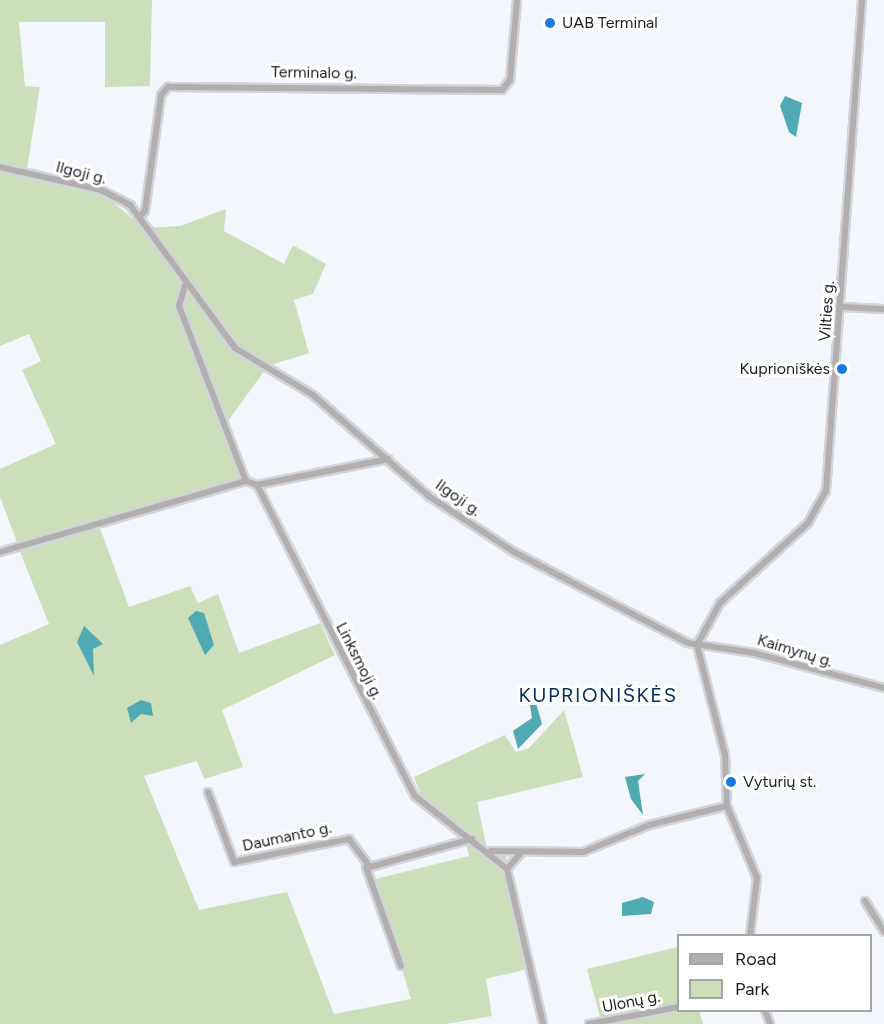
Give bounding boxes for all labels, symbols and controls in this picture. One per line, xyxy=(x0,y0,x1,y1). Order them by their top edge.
place label: UAB Terminal xyxy=(562,13,658,33)
marker: UAB Terminal xyxy=(543,16,557,30)
street label: Terminalo g. xyxy=(271,63,357,83)
street label: Ilgoji g. xyxy=(54,157,108,189)
street label: Vilties g. xyxy=(815,280,839,342)
place label: Kuprioniškės xyxy=(740,359,830,379)
marker: Kuprioniškės xyxy=(835,362,849,376)
street label: Ilgoji g. xyxy=(432,475,484,521)
street label: Linksmoji g. xyxy=(331,619,387,703)
street label: Kaimynų g. xyxy=(755,630,835,672)
district label: KUPRIONIŠKĖS xyxy=(519,683,677,707)
place label: Vyturių st. xyxy=(743,772,816,792)
marker: Vyturių st. xyxy=(724,775,738,789)
street label: Daumanto g. xyxy=(241,818,333,856)
legend xyxy=(677,934,872,1012)
text: Road xyxy=(735,948,776,970)
text: Park xyxy=(735,978,769,1000)
street label: Ulonų g. xyxy=(600,987,662,1017)

